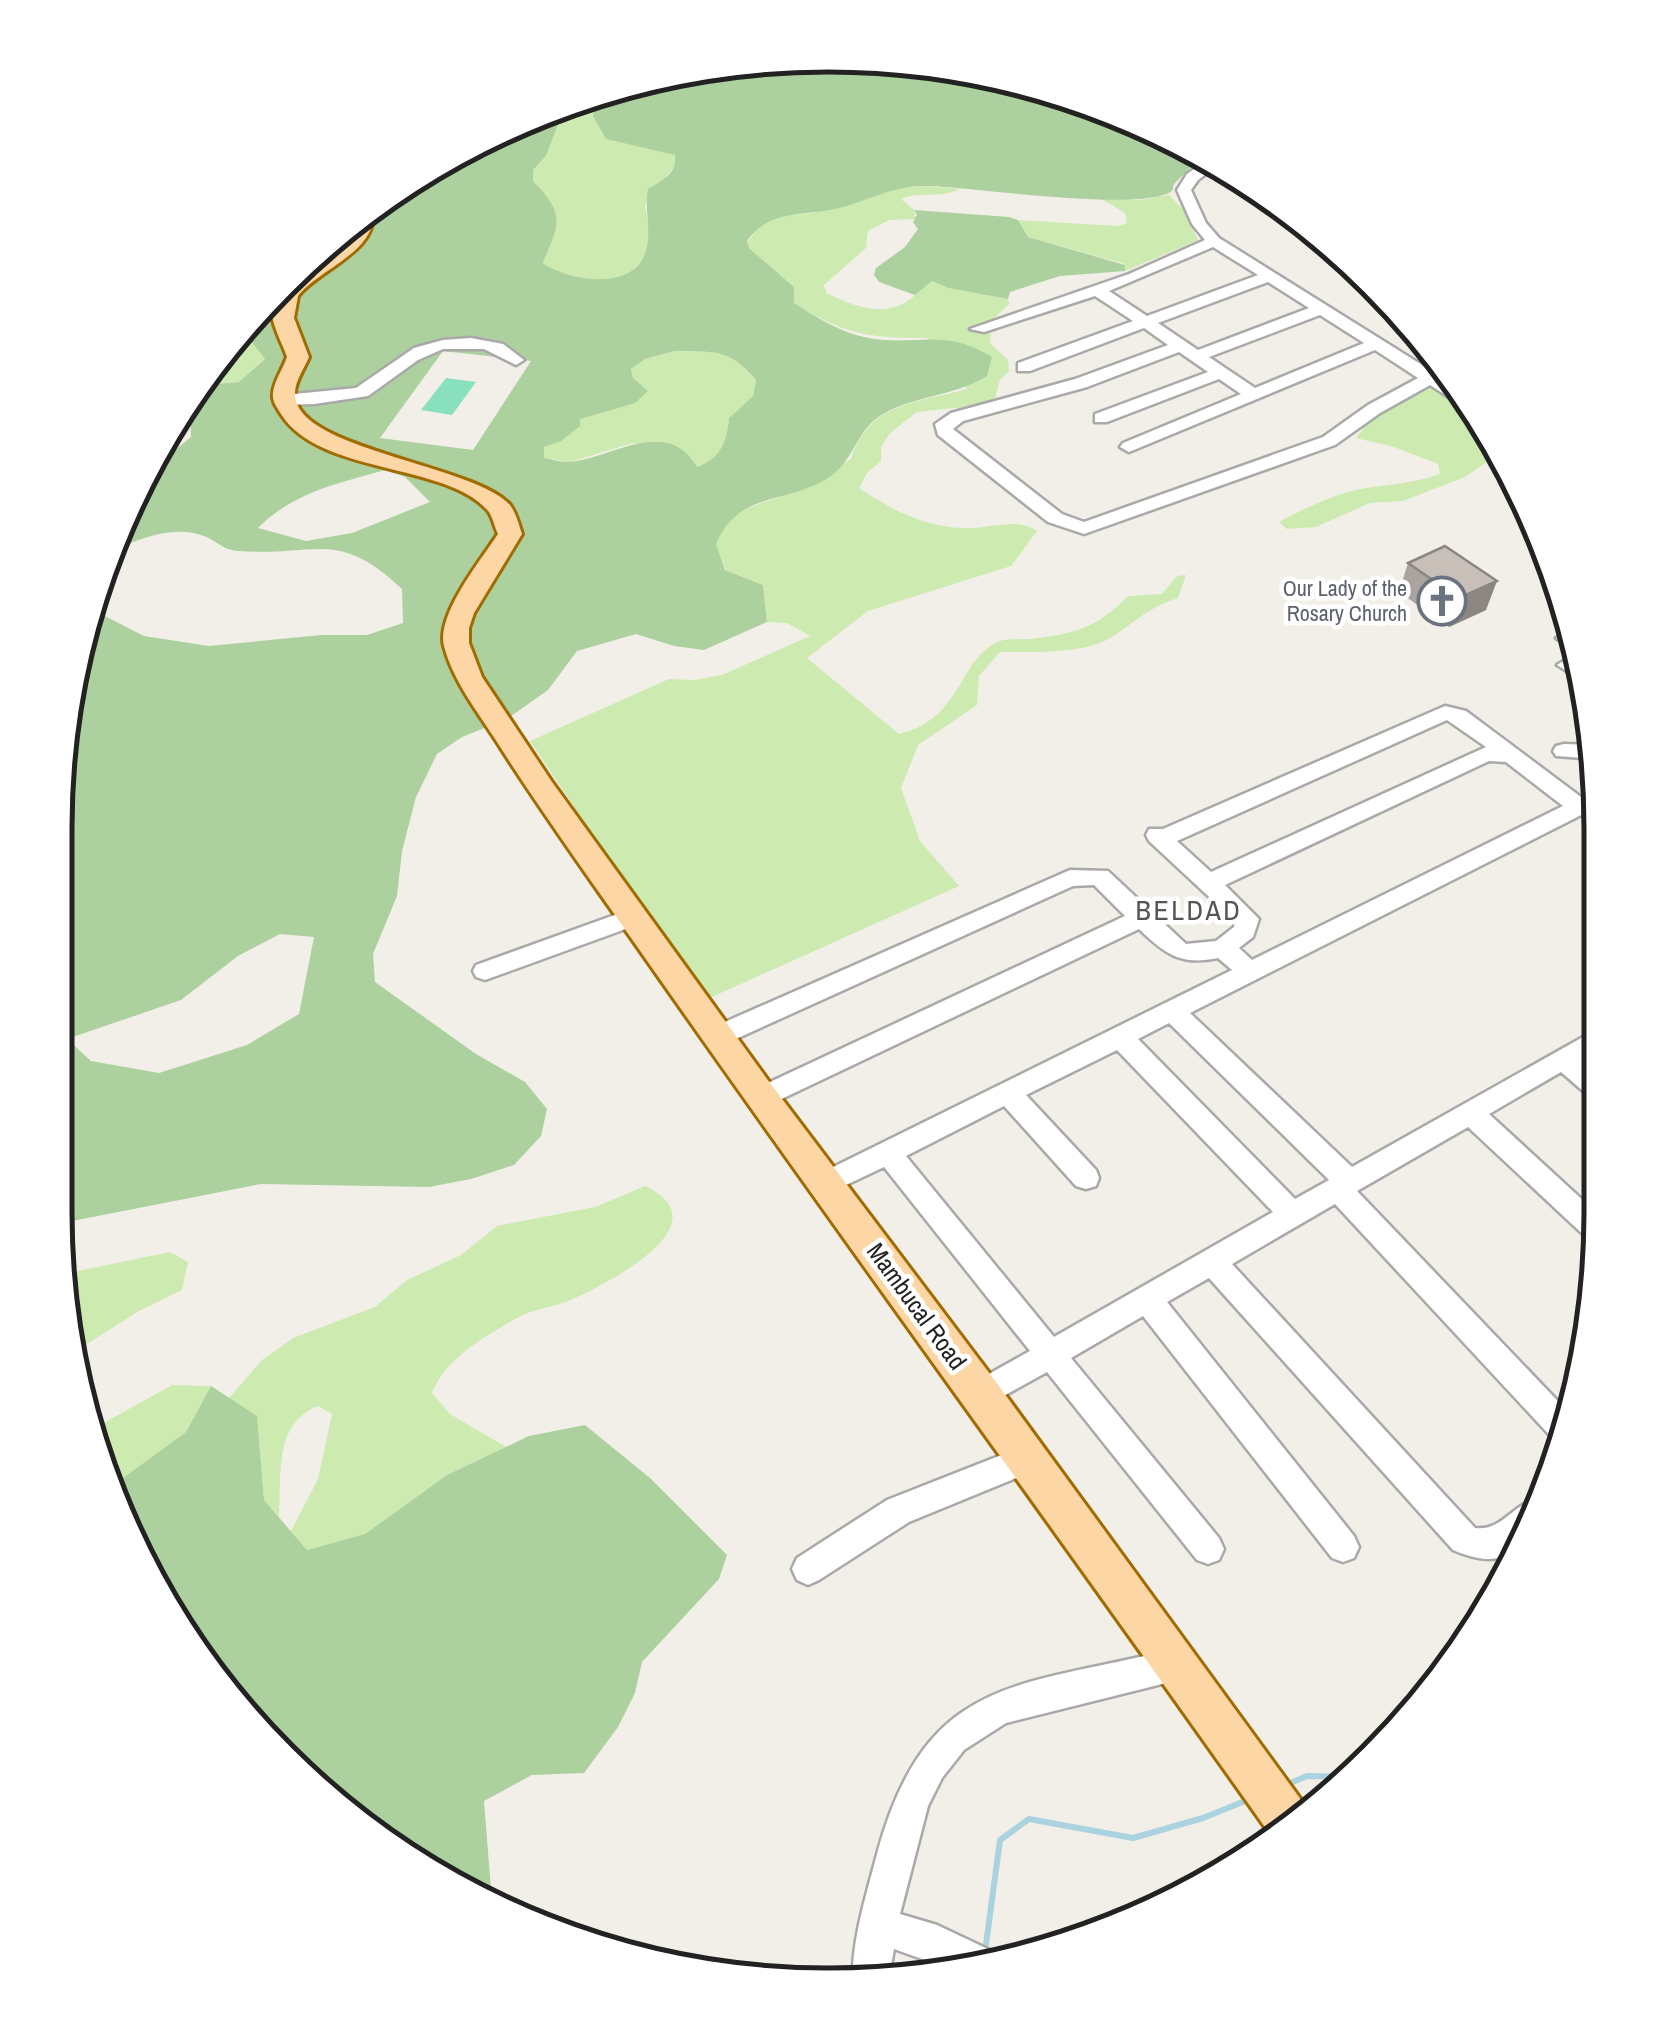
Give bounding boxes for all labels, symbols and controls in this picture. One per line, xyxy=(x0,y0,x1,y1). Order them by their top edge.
place label: Our Lady of the Rosary Church xyxy=(1283,573,1407,628)
church icon: Our Lady of the Rosary Church xyxy=(1416,575,1468,627)
district label: BELDAD xyxy=(1136,891,1242,929)
street label: Mambucal Road xyxy=(859,1236,975,1376)

